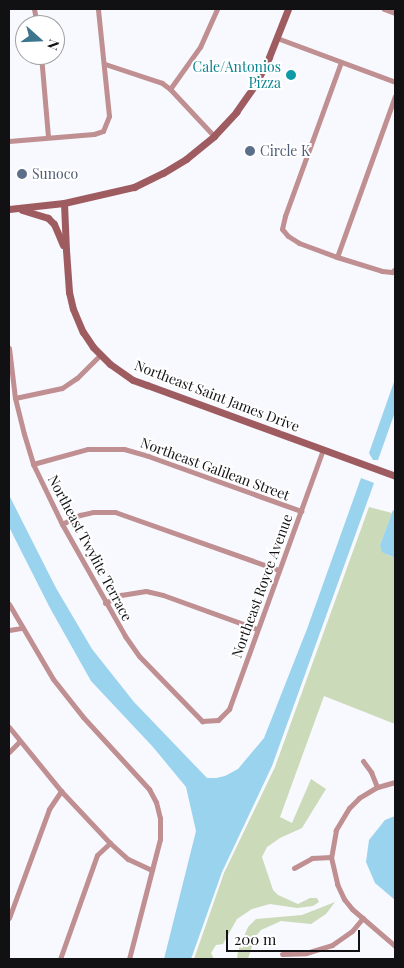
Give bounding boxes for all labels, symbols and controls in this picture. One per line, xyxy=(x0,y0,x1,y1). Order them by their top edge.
north arrow xyxy=(15,15,65,65)
text: N xyxy=(43,37,64,53)
place label: Cale/Antonios Pizza xyxy=(193,59,281,92)
marker: Cale/Antonios Pizza xyxy=(285,69,297,81)
place label: Circle K xyxy=(260,143,310,159)
marker: Circle K xyxy=(244,145,256,157)
place label: Sunoco xyxy=(32,166,78,182)
marker: Sunoco xyxy=(16,168,28,180)
street label: Northeast Saint James Drive xyxy=(132,357,302,435)
street label: Northeast Galilean Street xyxy=(138,434,292,504)
street label: Northeast Twylite Terrace xyxy=(44,472,136,624)
street label: Northeast Royce Avenue xyxy=(228,511,296,661)
scale bar xyxy=(229,920,363,952)
text: 200 m xyxy=(234,929,276,949)

